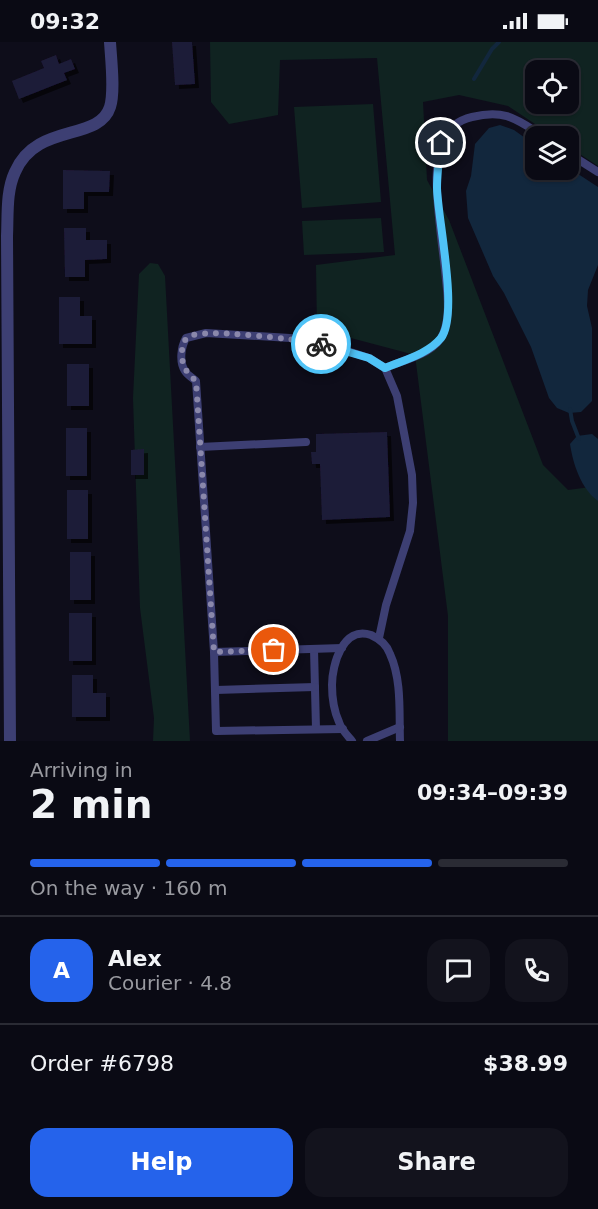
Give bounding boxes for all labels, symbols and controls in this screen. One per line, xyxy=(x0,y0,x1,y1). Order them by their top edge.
text: 09:32 xyxy=(30,9,100,34)
map controls xyxy=(525,60,579,180)
button: locate xyxy=(525,60,579,114)
pin xyxy=(415,117,466,168)
icon: home xyxy=(424,126,457,159)
button: layers xyxy=(525,126,579,180)
courier xyxy=(291,314,351,374)
icon: bike xyxy=(305,328,338,361)
pin xyxy=(248,624,299,675)
icon: bag xyxy=(257,633,290,666)
text: Arriving in xyxy=(30,758,133,782)
text: 09:34–09:39 xyxy=(417,780,568,805)
text: 2 min xyxy=(30,782,152,827)
text: On the way · 160 m xyxy=(30,876,228,900)
button: chat xyxy=(427,939,490,1002)
button: phone xyxy=(505,939,568,1002)
text: Alex xyxy=(108,946,162,971)
text: A xyxy=(53,958,70,983)
text: Courier · 4.8 xyxy=(108,971,232,995)
text: Order #6798 xyxy=(30,1051,174,1076)
text: $38.99 xyxy=(483,1051,568,1076)
button: Help xyxy=(30,1128,293,1197)
button: Share xyxy=(305,1128,568,1197)

